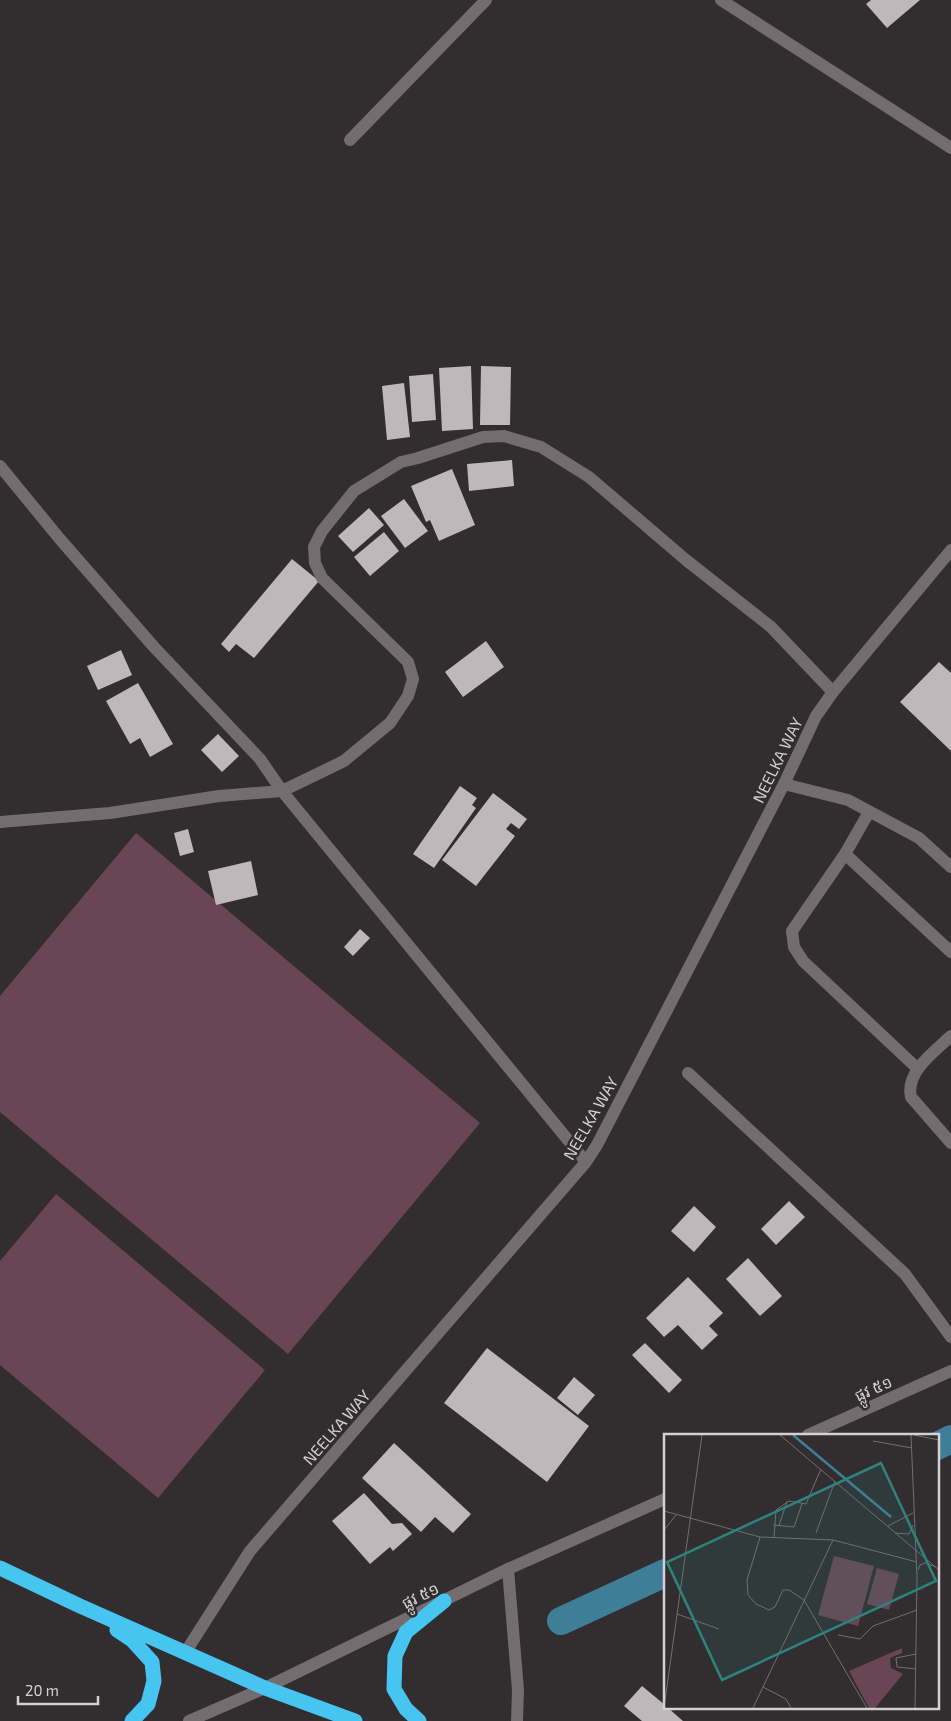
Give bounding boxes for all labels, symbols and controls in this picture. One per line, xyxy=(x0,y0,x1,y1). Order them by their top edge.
street label: NEELKA WAY xyxy=(748,714,806,806)
street label: NEELKA WAY xyxy=(559,1073,621,1163)
street label: ផ្លូវ ៥១ xyxy=(851,1371,897,1410)
street label: NEELKA WAY xyxy=(298,1386,374,1468)
inset map xyxy=(664,1434,938,1708)
street label: ផ្លូវ ៥១ xyxy=(398,1578,444,1617)
scale bar xyxy=(18,1674,98,1706)
text: 20 m xyxy=(25,1681,59,1699)

